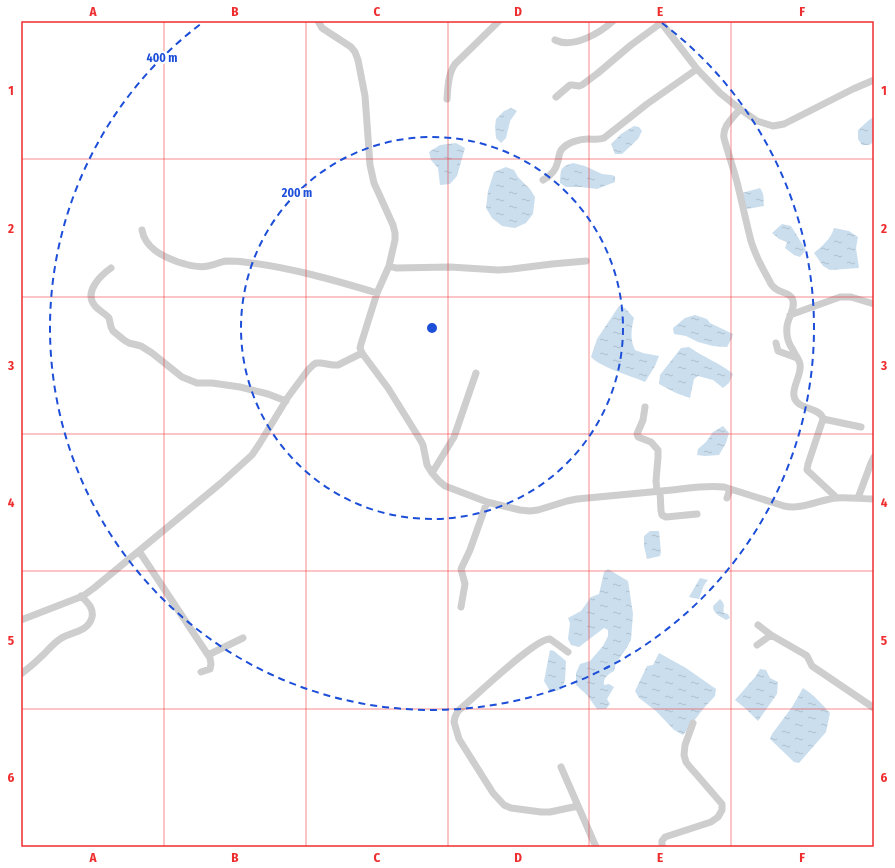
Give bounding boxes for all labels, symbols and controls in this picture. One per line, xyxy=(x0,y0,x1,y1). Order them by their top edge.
text: A xyxy=(88,4,97,19)
text: B xyxy=(231,4,239,19)
text: C xyxy=(374,4,381,19)
text: D xyxy=(514,4,522,19)
text: E xyxy=(657,4,663,19)
text: F xyxy=(799,4,805,19)
text: 400 m xyxy=(147,51,177,65)
text: 1 xyxy=(8,83,14,98)
text: 1 xyxy=(881,83,887,98)
text: 200 m xyxy=(281,186,312,200)
text: 2 xyxy=(7,221,14,236)
text: 2 xyxy=(880,221,887,236)
centre of rings xyxy=(425,321,439,335)
text: 3 xyxy=(7,358,14,373)
text: 3 xyxy=(880,358,887,373)
text: 4 xyxy=(8,495,15,510)
text: 4 xyxy=(881,495,888,510)
text: 5 xyxy=(8,633,14,648)
text: 5 xyxy=(881,633,887,648)
text: 6 xyxy=(8,770,15,785)
text: 6 xyxy=(881,770,888,785)
text: A xyxy=(88,850,97,865)
text: B xyxy=(231,850,239,865)
text: C xyxy=(374,850,381,865)
text: D xyxy=(514,850,522,865)
text: E xyxy=(657,850,663,865)
text: F xyxy=(799,850,805,865)

